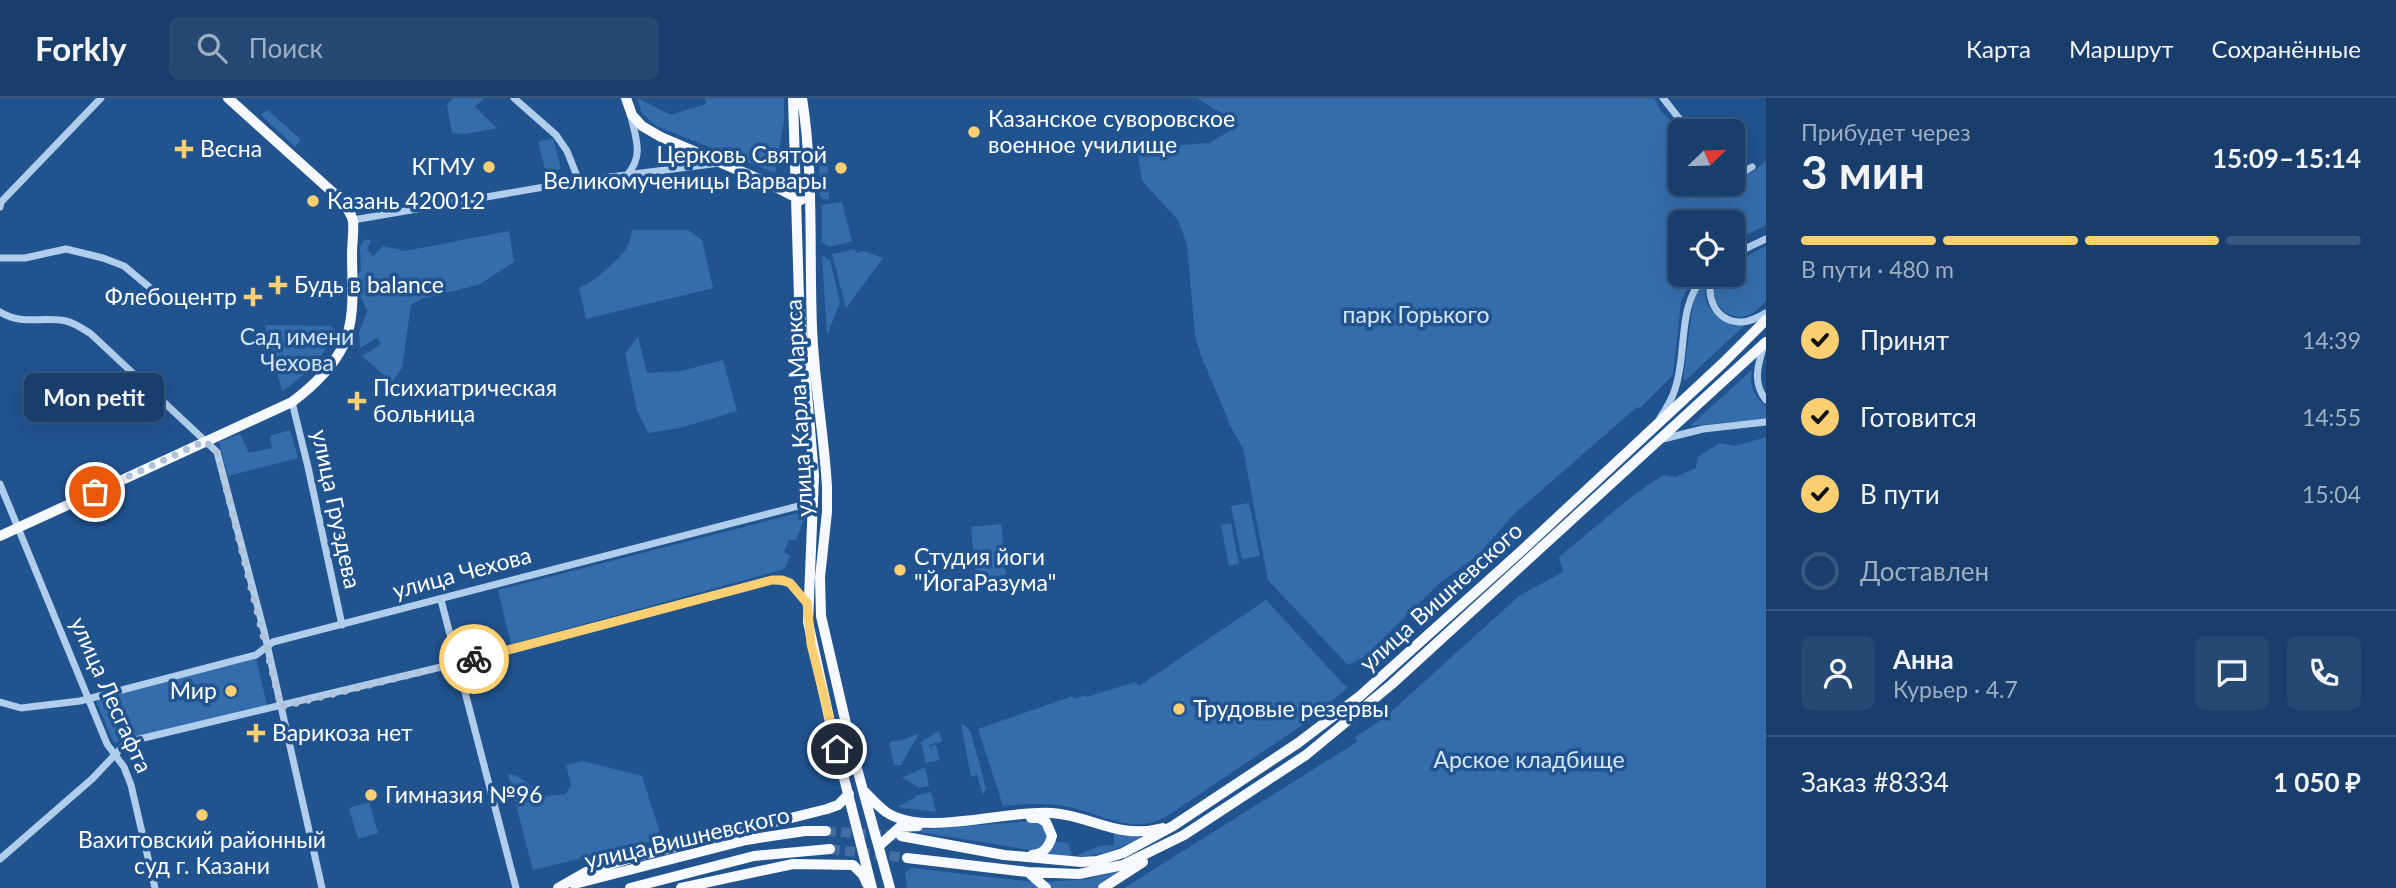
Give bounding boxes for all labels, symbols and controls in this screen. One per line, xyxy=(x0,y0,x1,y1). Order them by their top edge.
search box xyxy=(169,17,659,80)
text: Forkly xyxy=(35,28,127,68)
icon: search xyxy=(193,29,231,67)
text: Поиск xyxy=(249,32,323,64)
text: Карта xyxy=(1966,34,2031,63)
text: Маршрут xyxy=(2069,34,2174,63)
text: Сохранённые xyxy=(2212,34,2361,63)
place label: Казанское суворовское военное училище xyxy=(988,104,1235,158)
text: Прибудет через xyxy=(1801,118,1971,146)
north arrow xyxy=(1668,119,1745,196)
map controls xyxy=(1668,119,1745,287)
marker: Казанское суворовское военное училище xyxy=(966,124,982,140)
place label: Весна xyxy=(200,134,262,162)
marker: Весна xyxy=(174,139,194,159)
place label: Церковь Святой Великомученицы Варвары xyxy=(543,140,827,194)
text: 15:09–15:14 xyxy=(2212,142,2361,174)
text: 3 мин xyxy=(1801,144,1925,199)
place label: КГМУ xyxy=(411,152,476,180)
marker: КГМУ xyxy=(481,159,497,175)
marker: Церковь Святой Великомученицы Варвары xyxy=(833,160,849,176)
place label: Казань 420012 xyxy=(327,186,485,214)
marker: Казань 420012 xyxy=(305,193,321,209)
button: locate xyxy=(1668,210,1745,287)
text: В пути · 480 m xyxy=(1801,255,1954,283)
place label: Будь в balance xyxy=(294,270,444,298)
marker: Будь в balance xyxy=(268,275,288,295)
place label: Флебоцентр xyxy=(105,282,237,310)
marker: Флебоцентр xyxy=(243,287,263,307)
street label: улица Карла Маркса xyxy=(778,299,818,518)
park label: парк Горького xyxy=(1343,300,1489,328)
icon: check xyxy=(1801,321,1839,359)
park label: Сад имени Чехова xyxy=(240,322,354,376)
text: Принят xyxy=(1860,324,1949,356)
text: 14:39 xyxy=(2302,326,2361,354)
callout: Mon petit xyxy=(25,373,165,422)
place label: Психиатрическая больница xyxy=(373,373,557,427)
text: Mon petit xyxy=(43,383,145,411)
marker: Психиатрическая больница xyxy=(347,391,367,411)
icon: check xyxy=(1801,398,1839,436)
text: Готовится xyxy=(1860,401,1977,433)
text: 14:55 xyxy=(2302,403,2361,431)
street label: улица Груздева xyxy=(306,427,368,591)
pin xyxy=(65,462,125,522)
icon: bag xyxy=(76,473,114,511)
icon: check xyxy=(1801,475,1839,513)
text: В пути xyxy=(1860,478,1940,510)
text: 15:04 xyxy=(2302,480,2361,508)
street label: улица Вишневского xyxy=(1353,516,1528,677)
street label: улица Чехова xyxy=(389,540,534,604)
place label: Студия йоги "ЙогаРазума" xyxy=(914,542,1056,596)
text: Доставлен xyxy=(1860,555,1989,587)
marker: Студия йоги "ЙогаРазума" xyxy=(892,562,908,578)
street label: улица Лесгафта xyxy=(65,612,159,777)
courier xyxy=(439,624,509,694)
button: person xyxy=(1801,636,1875,710)
button: chat xyxy=(2195,636,2269,710)
button: phone xyxy=(2287,636,2361,710)
icon: bike xyxy=(455,640,493,678)
text: Анна xyxy=(1893,643,1954,675)
text: Курьер · 4.7 xyxy=(1893,675,2018,703)
place label: Мир xyxy=(170,676,217,704)
marker: Мир xyxy=(223,683,239,699)
place label: Трудовые резервы xyxy=(1193,694,1389,722)
marker: Трудовые резервы xyxy=(1171,701,1187,717)
place label: Варикоза нет xyxy=(272,718,413,746)
pin xyxy=(807,719,867,779)
marker: Варикоза нет xyxy=(246,723,266,743)
icon: home xyxy=(818,730,856,768)
park label: Арское кладбище xyxy=(1433,745,1625,773)
text: Заказ #8334 xyxy=(1801,766,1949,798)
text: 1 050 ₽ xyxy=(2273,766,2361,798)
place label: Гимназия №96 xyxy=(385,780,543,808)
marker: Гимназия №96 xyxy=(363,787,379,803)
street label: улица Вишневского xyxy=(582,800,792,874)
marker: Вахитовский районный суд г. Казани xyxy=(194,807,210,823)
place label: Вахитовский районный суд г. Казани xyxy=(78,825,326,879)

